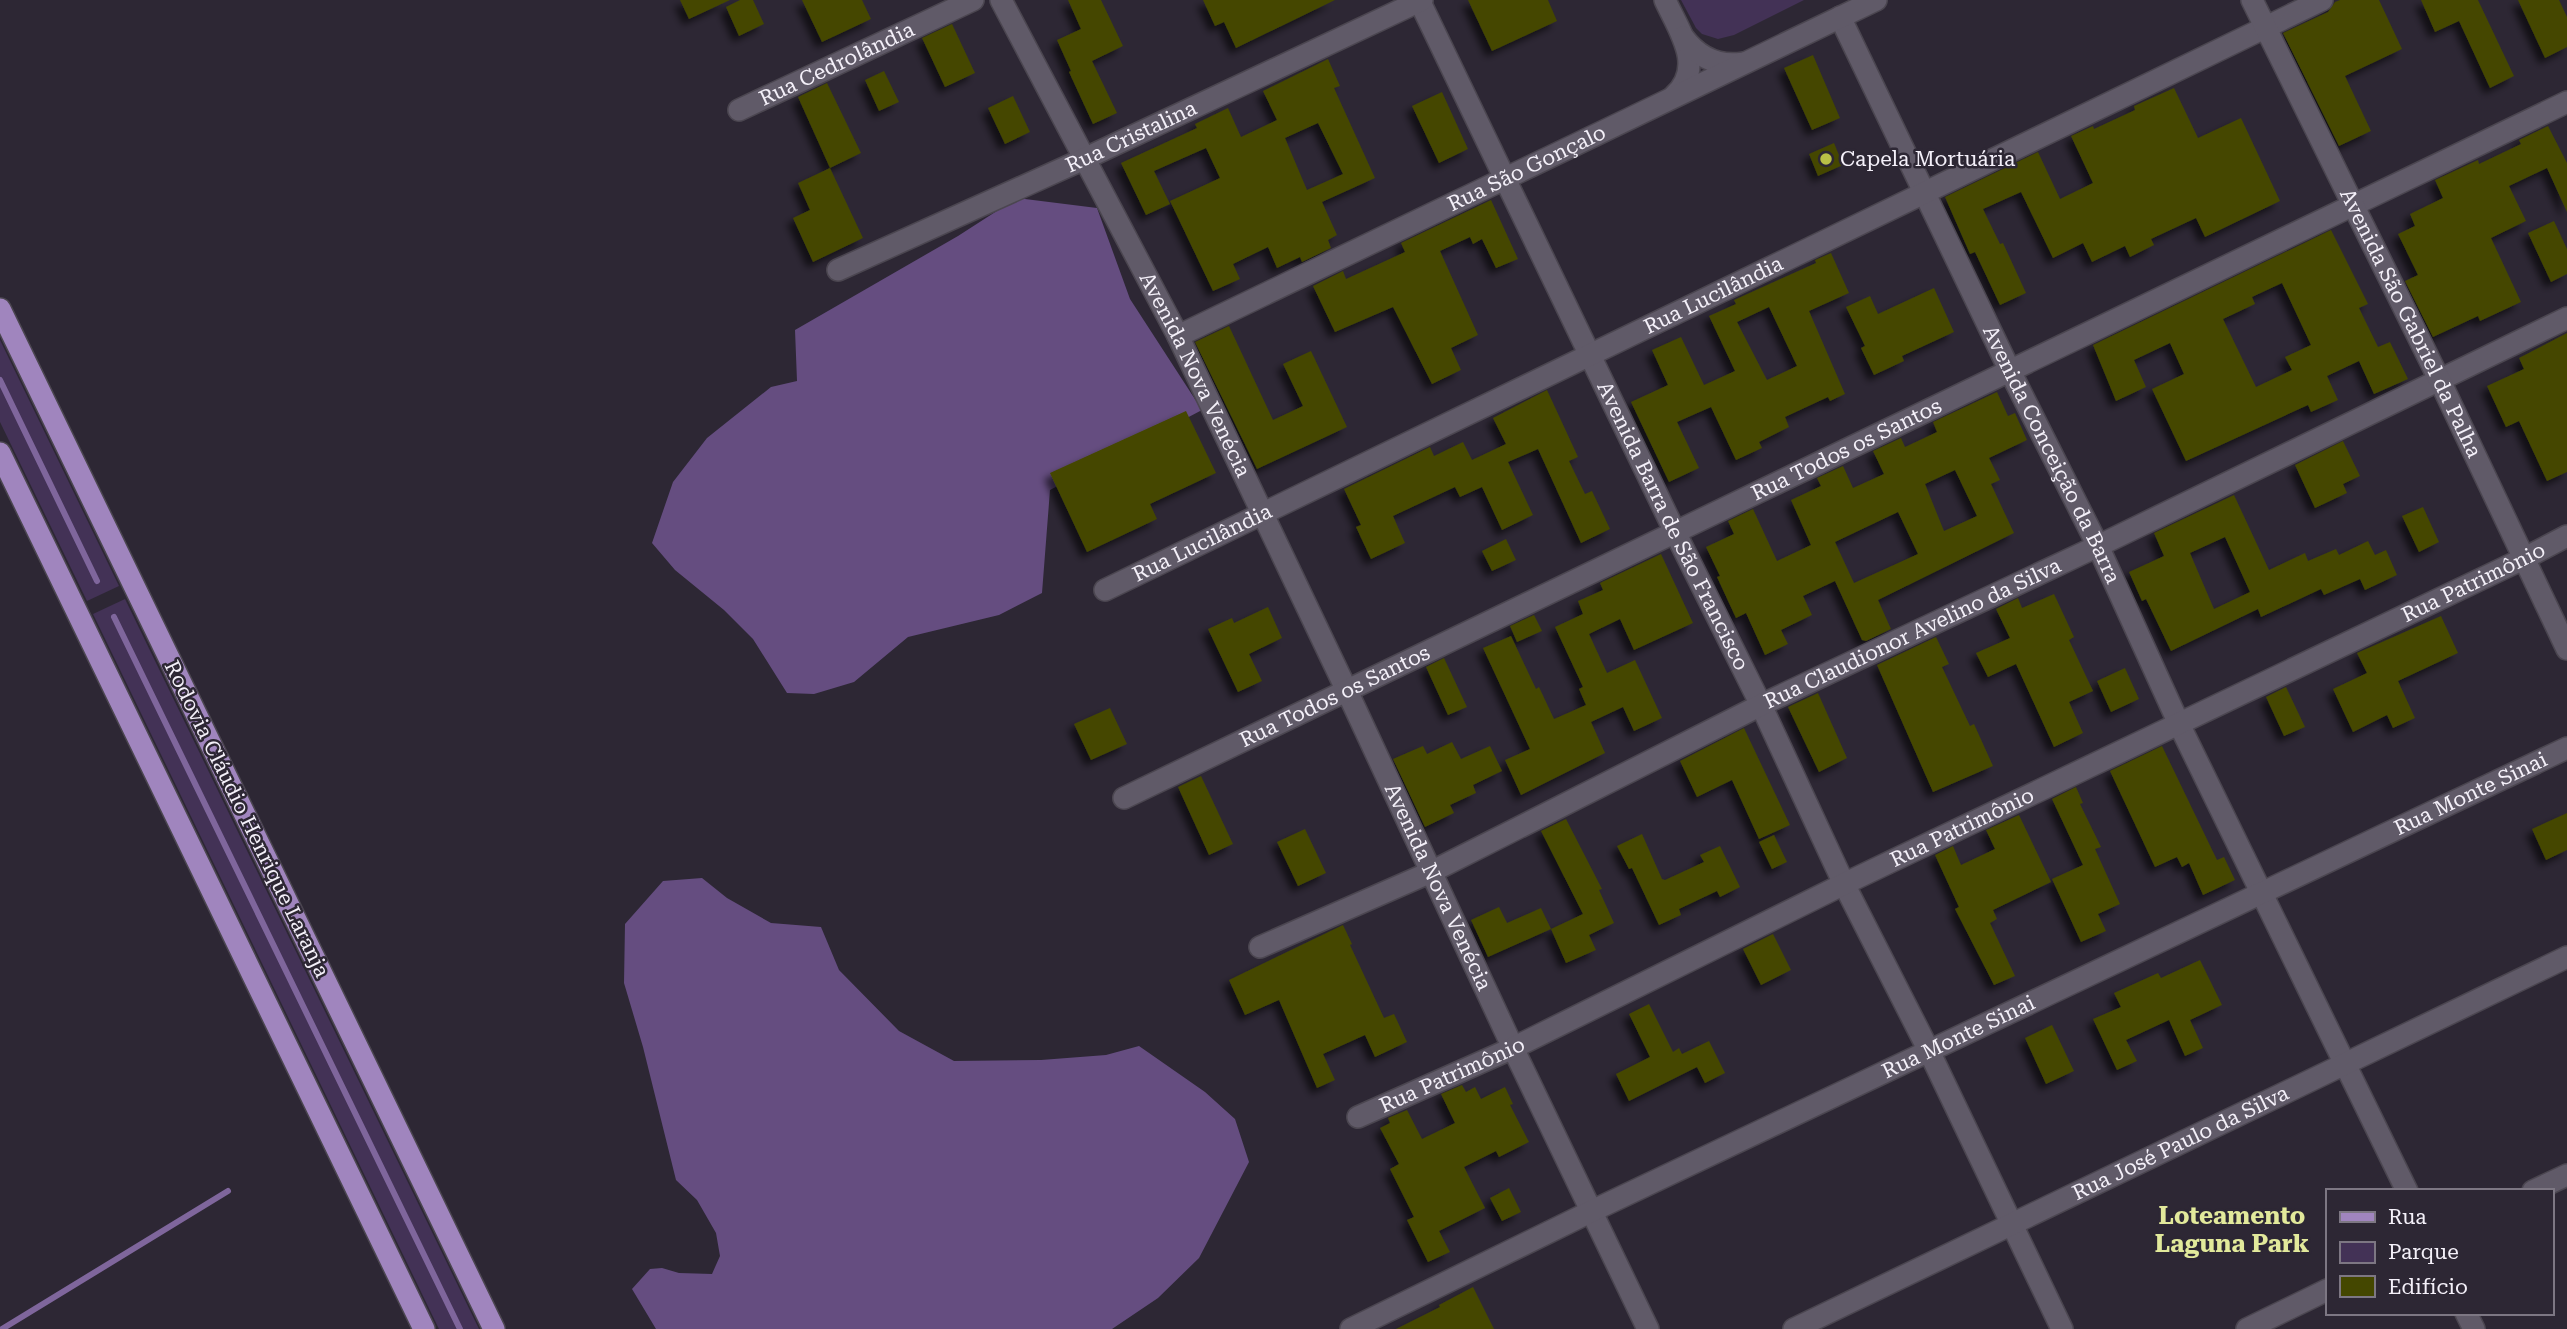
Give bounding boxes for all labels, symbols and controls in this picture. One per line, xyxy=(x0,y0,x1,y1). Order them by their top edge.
street label: Rua Cedrolândia xyxy=(755,17,919,111)
street label: Rua Cristalina xyxy=(1062,95,1201,178)
street label: Rua São Gonçalo xyxy=(1444,120,1610,216)
place label: Capela Mortuária xyxy=(1840,147,2016,171)
marker: Capela Mortuária xyxy=(1818,151,1834,167)
street label: Avenida São Gabriel da Palha xyxy=(2335,185,2487,462)
street label: Rua Lucilândia xyxy=(1640,251,1787,339)
street label: Avenida Nova Venécia xyxy=(1135,268,1256,482)
street label: Avenida Conceição da Barra xyxy=(1978,322,2126,588)
street label: Avenida Barra de São Francisco xyxy=(1592,377,1754,674)
street label: Rua Todos os Santos xyxy=(1747,394,1945,506)
street label: Rua Lucilândia xyxy=(1129,499,1276,587)
street label: Rua Patrimônio xyxy=(2398,538,2549,627)
street label: Rua Claudionor Avelino da Silva xyxy=(1760,553,2065,714)
street label: Rua Todos os Santos xyxy=(1236,640,1434,752)
street label: Rodovia Cláudio Henrique Laranja xyxy=(160,657,335,982)
street label: Rua Monte Sinai xyxy=(2390,747,2551,840)
street label: Avenida Nova Venécia xyxy=(1380,780,1497,995)
street label: Rua Patrimônio xyxy=(1886,783,2038,872)
street label: Rua Monte Sinai xyxy=(1878,990,2039,1083)
street label: Rua Patrimônio xyxy=(1376,1032,1529,1118)
street label: Rua José Paulo da Silva xyxy=(2069,1081,2293,1205)
legend xyxy=(2326,1189,2553,1315)
district label: Loteamento Laguna Park xyxy=(2155,1202,2310,1258)
text: Rua xyxy=(2388,1205,2427,1229)
text: Parque xyxy=(2388,1240,2459,1264)
text: Edifício xyxy=(2388,1275,2468,1299)

